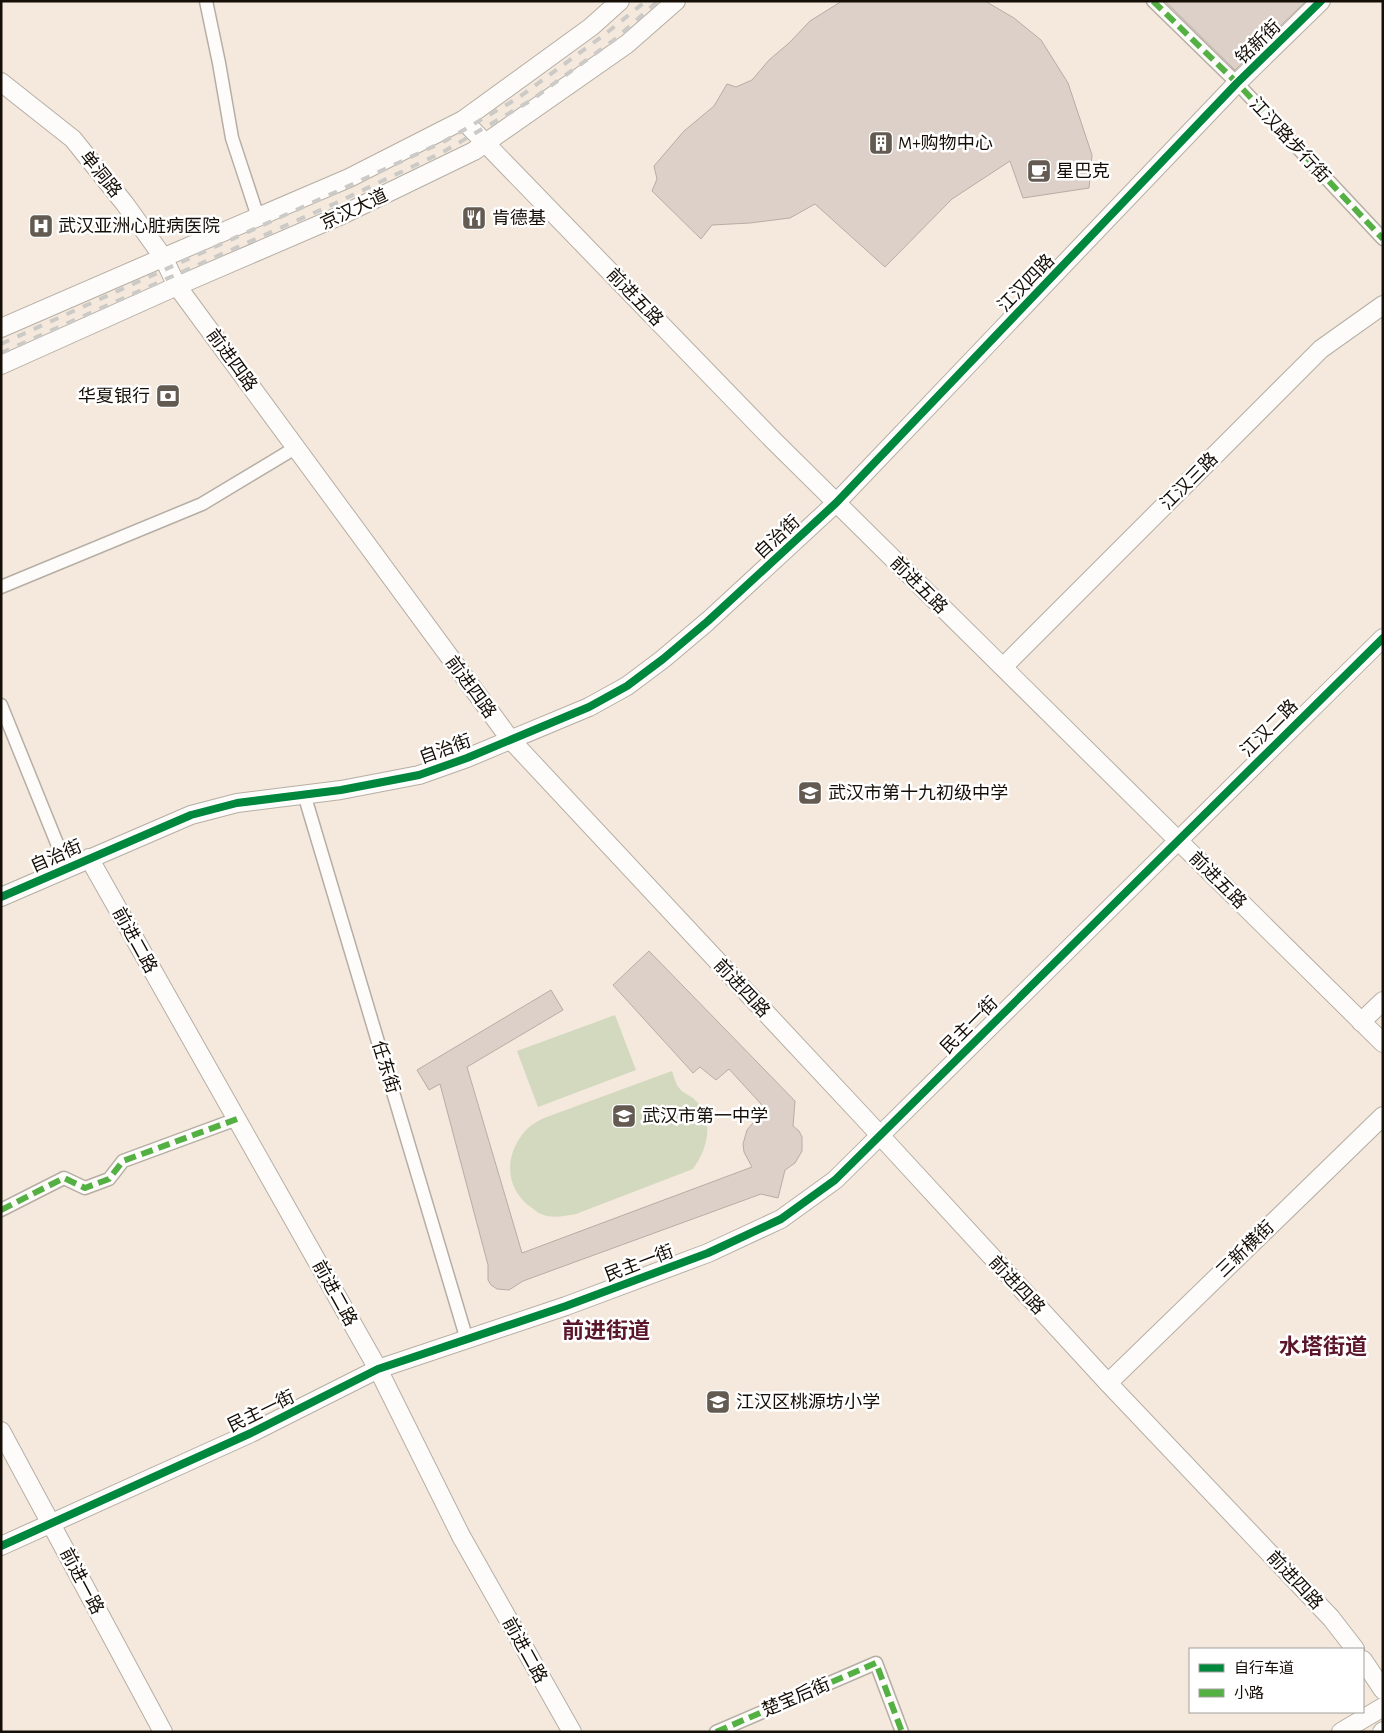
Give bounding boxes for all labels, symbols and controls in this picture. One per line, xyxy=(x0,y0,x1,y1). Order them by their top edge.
street label: 铭新街 xyxy=(1232,16,1284,68)
street label: 江汉路步行街 xyxy=(1246,94,1334,186)
building icon: M+购物中心 xyxy=(868,130,894,156)
place label: M+购物中心 xyxy=(898,133,993,153)
street label: 单洞路 xyxy=(76,147,126,201)
cafe icon: 星巴克 xyxy=(1026,158,1052,184)
place label: 星巴克 xyxy=(1056,161,1110,181)
street label: 京汉大道 xyxy=(317,185,391,233)
restaurant icon: 肯德基 xyxy=(461,205,487,231)
place label: 肯德基 xyxy=(492,208,546,228)
hospital icon: 武汉亚洲心脏病医院 xyxy=(28,213,54,239)
place label: 武汉亚洲心脏病医院 xyxy=(58,216,220,236)
street label: 江汉四路 xyxy=(994,250,1058,316)
street label: 前进五路 xyxy=(603,264,667,330)
street label: 前进四路 xyxy=(203,325,261,395)
bank icon: 华夏银行 xyxy=(155,383,181,409)
place label: 华夏银行 xyxy=(78,386,150,406)
street label: 江汉三路 xyxy=(1156,448,1222,514)
street label: 自治街 xyxy=(750,511,804,563)
street label: 前进五路 xyxy=(886,552,952,618)
street label: 前进四路 xyxy=(442,652,500,722)
street label: 江汉二路 xyxy=(1236,695,1302,761)
street label: 自治街 xyxy=(416,730,474,768)
school or university icon: 武汉市第十九初级中学 xyxy=(797,780,823,806)
place label: 武汉市第十九初级中学 xyxy=(828,783,1008,803)
street label: 自治街 xyxy=(27,836,85,876)
street label: 前进五路 xyxy=(1185,847,1251,913)
street label: 前进二路 xyxy=(109,904,161,976)
street label: 前进四路 xyxy=(710,955,774,1021)
street label: 民主一街 xyxy=(936,992,1002,1058)
street label: 任东街 xyxy=(369,1038,403,1096)
school or university icon: 武汉市第一中学 xyxy=(611,1103,637,1129)
place label: 武汉市第一中学 xyxy=(642,1106,768,1126)
street label: 三新横街 xyxy=(1212,1217,1278,1281)
street label: 民主一街 xyxy=(602,1241,676,1285)
street label: 前进四路 xyxy=(985,1252,1049,1318)
street label: 前进二路 xyxy=(309,1257,361,1329)
district label: 前进街道 xyxy=(562,1319,650,1342)
district label: 水塔街道 xyxy=(1279,1335,1367,1358)
street label: 民主一街 xyxy=(224,1386,298,1436)
school or university icon: 江汉区桃源坊小学 xyxy=(705,1389,731,1415)
place label: 江汉区桃源坊小学 xyxy=(736,1392,880,1412)
street label: 前进一路 xyxy=(56,1545,108,1617)
street label: 前进四路 xyxy=(1263,1547,1327,1613)
street label: 前进二路 xyxy=(499,1614,551,1686)
legend xyxy=(1189,1648,1364,1713)
text: 自行车道 xyxy=(1234,1660,1294,1676)
street label: 楚宝后街 xyxy=(759,1674,833,1720)
text: 小路 xyxy=(1234,1685,1264,1701)

